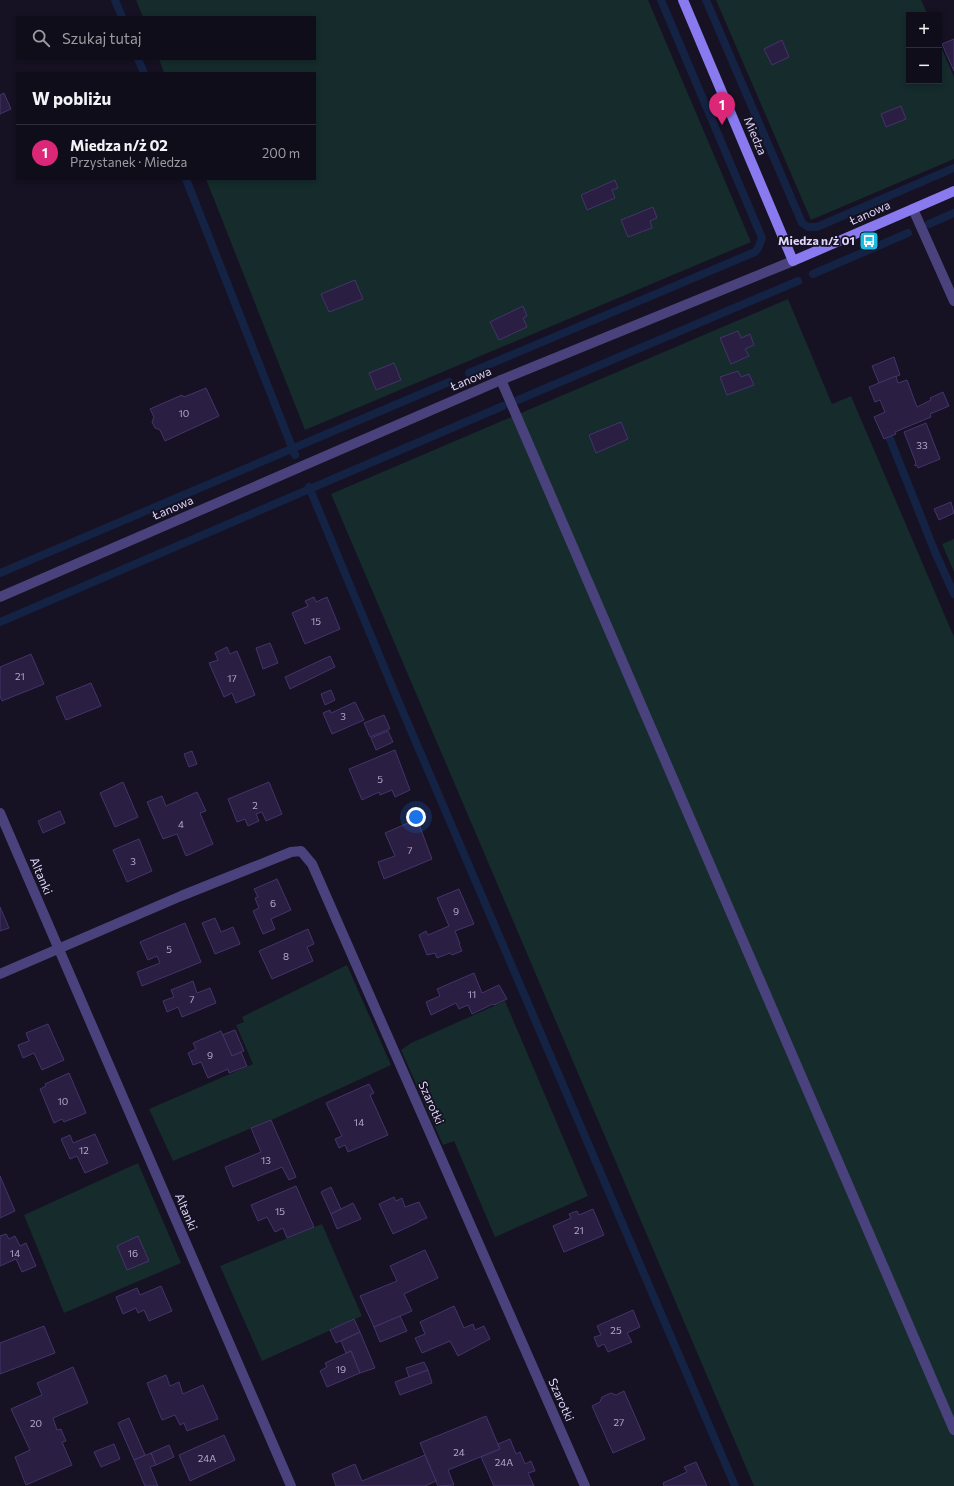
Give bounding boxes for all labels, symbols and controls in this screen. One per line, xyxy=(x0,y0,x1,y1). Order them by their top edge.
map controls xyxy=(906,12,942,84)
button: + xyxy=(906,12,942,48)
search box xyxy=(16,16,316,60)
icon: search xyxy=(30,27,52,49)
text: Szukaj tutaj xyxy=(62,29,142,47)
button: − xyxy=(906,48,942,84)
text: W pobliżu xyxy=(32,88,111,109)
pin: 1 xyxy=(709,92,735,125)
street label: Miedza xyxy=(742,114,770,157)
text: Miedza n/ż 02 xyxy=(70,136,168,154)
text: 1 xyxy=(42,145,48,161)
text: 200 m xyxy=(262,145,300,161)
text: Przystanek · Miedza xyxy=(70,154,187,170)
street label: Łanowa xyxy=(846,197,892,228)
bus stop icon: Miedza n/ż 01 xyxy=(858,230,880,252)
place label: Miedza n/ż 01 xyxy=(778,233,855,247)
street label: Łanowa xyxy=(447,363,493,393)
house number: 10 xyxy=(179,407,189,419)
house number: 33 xyxy=(916,439,928,451)
street label: Łanowa xyxy=(149,492,195,522)
house number: 15 xyxy=(311,615,321,627)
house number: 21 xyxy=(15,670,25,682)
house number: 17 xyxy=(227,672,237,684)
house number: 3 xyxy=(340,710,346,722)
house number: 5 xyxy=(377,773,383,785)
house number: 2 xyxy=(252,799,258,811)
your location xyxy=(406,807,426,827)
house number: 4 xyxy=(178,818,184,830)
house number: 7 xyxy=(407,844,413,856)
street label: Altanki xyxy=(28,855,56,896)
house number: 3 xyxy=(130,855,136,867)
house number: 6 xyxy=(270,897,276,909)
house number: 9 xyxy=(453,905,459,917)
house number: 5 xyxy=(166,943,172,955)
house number: 8 xyxy=(283,950,289,962)
house number: 11 xyxy=(468,988,476,1000)
house number: 7 xyxy=(189,993,195,1005)
house number: 9 xyxy=(207,1049,213,1061)
street label: Szarotki xyxy=(416,1079,448,1126)
house number: 10 xyxy=(58,1095,68,1107)
house number: 14 xyxy=(354,1116,364,1128)
house number: 12 xyxy=(79,1144,89,1156)
house number: 13 xyxy=(261,1154,271,1166)
street label: Altanki xyxy=(173,1191,201,1232)
house number: 15 xyxy=(275,1205,285,1217)
house number: 21 xyxy=(574,1224,584,1236)
house number: 14 xyxy=(10,1247,20,1259)
house number: 16 xyxy=(128,1247,138,1259)
house number: 25 xyxy=(610,1324,622,1336)
house number: 19 xyxy=(336,1363,346,1375)
street label: Szarotki xyxy=(546,1376,578,1423)
house number: 27 xyxy=(614,1416,624,1428)
house number: 20 xyxy=(30,1417,42,1429)
house number: 24 xyxy=(453,1446,465,1458)
house number: 24A xyxy=(198,1452,216,1464)
house number: 24A xyxy=(495,1456,513,1468)

